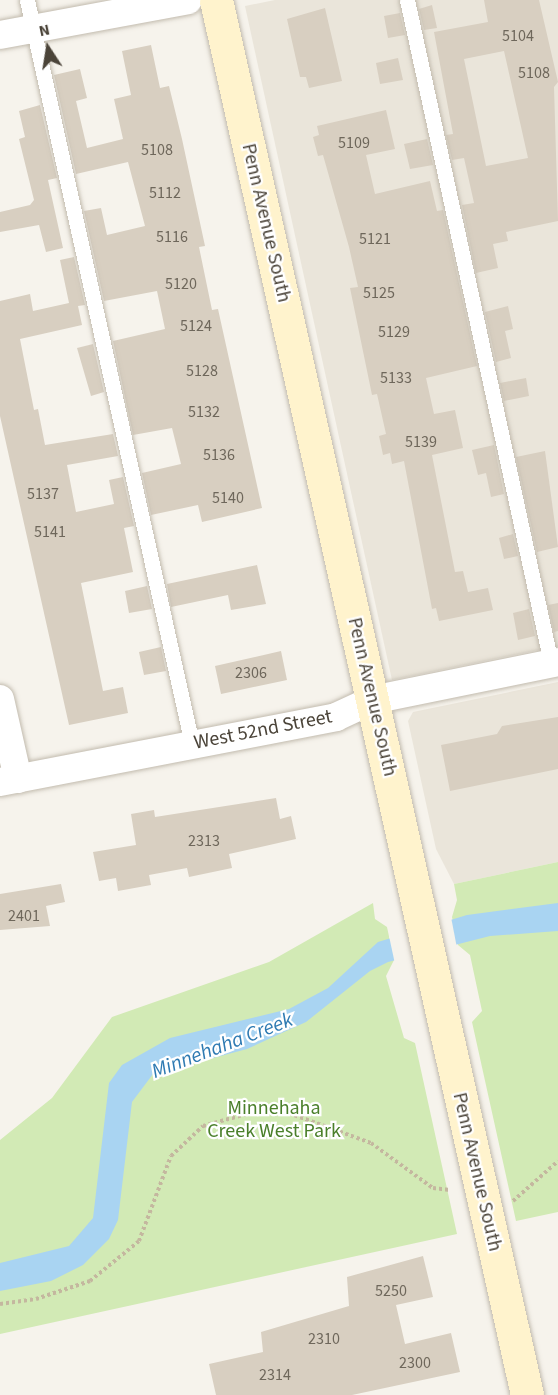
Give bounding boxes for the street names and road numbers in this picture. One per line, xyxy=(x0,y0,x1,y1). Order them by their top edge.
street label: Penn Avenue South xyxy=(236,141,296,305)
street label: Penn Avenue South xyxy=(342,615,402,779)
street label: West 52nd Street xyxy=(192,705,334,755)
street label: Penn Avenue South xyxy=(447,1090,507,1254)

